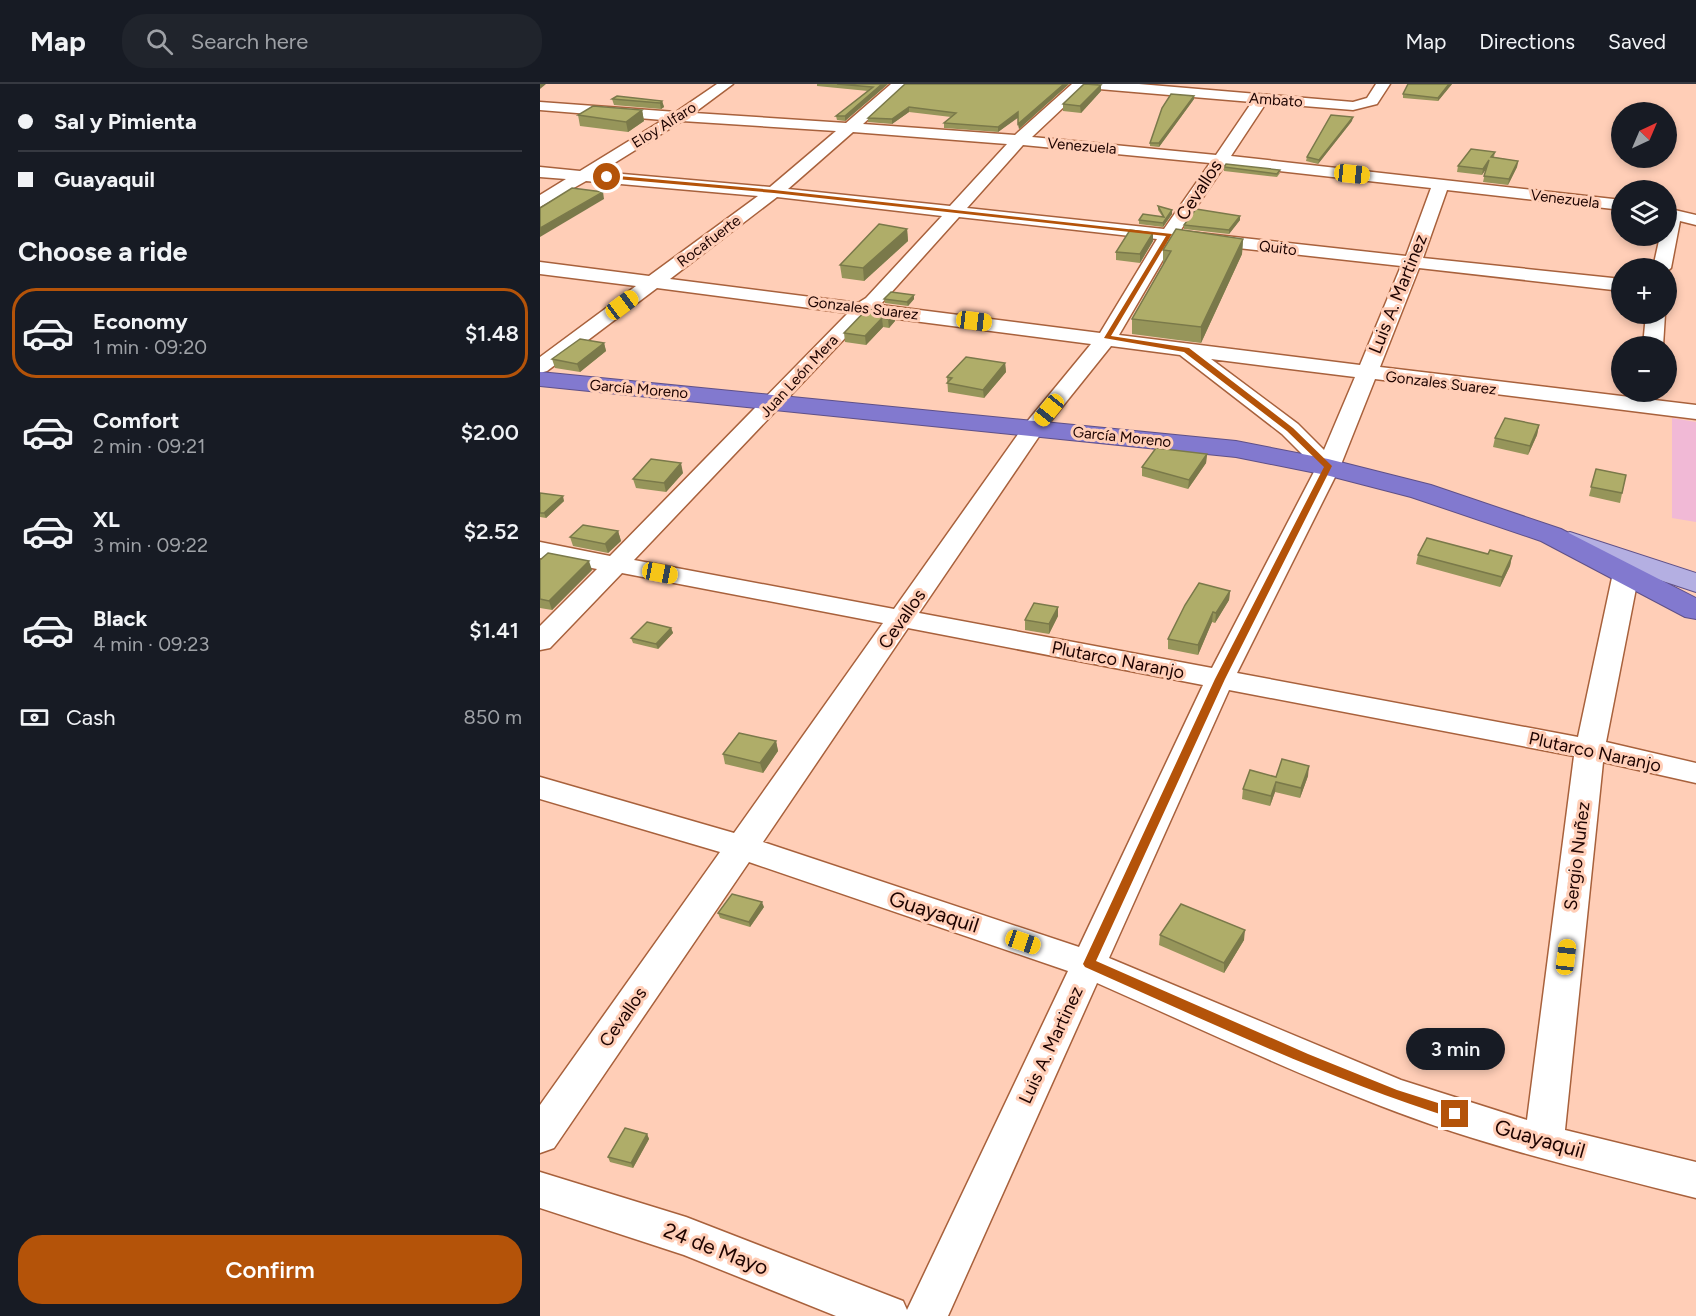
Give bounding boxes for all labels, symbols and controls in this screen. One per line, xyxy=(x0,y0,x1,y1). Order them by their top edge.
search box xyxy=(122,14,542,68)
text: Map xyxy=(30,24,86,58)
icon: search xyxy=(143,25,176,58)
text: Search here xyxy=(191,28,308,55)
text: Map xyxy=(1405,29,1446,54)
text: Directions xyxy=(1479,29,1575,54)
text: Saved xyxy=(1608,29,1666,54)
street label: Ambato xyxy=(1249,89,1304,111)
street label: Eloy Alfaro xyxy=(628,98,700,152)
north arrow xyxy=(1611,102,1677,168)
map controls xyxy=(1611,102,1677,402)
text: Sal y Pimienta xyxy=(54,108,197,135)
street label: Venezuela xyxy=(1047,134,1117,158)
street label: Cevallos xyxy=(1171,156,1227,224)
route start xyxy=(593,163,620,190)
car xyxy=(1333,163,1371,185)
text: Guayaquil xyxy=(54,166,155,193)
button: layers xyxy=(1611,180,1677,246)
street label: Venezuela xyxy=(1529,186,1601,212)
street label: Rocafuerte xyxy=(674,211,744,271)
street label: Luis A. Martinez xyxy=(1364,231,1432,357)
text: Choose a ride xyxy=(18,235,187,268)
street label: Quito xyxy=(1258,237,1298,259)
button: + xyxy=(1611,258,1677,324)
car xyxy=(602,287,642,323)
street label: Gonzales Suarez xyxy=(807,292,919,324)
icon: car xyxy=(21,306,75,360)
text: Economy xyxy=(93,308,188,335)
car xyxy=(955,310,993,332)
text: $1.48 xyxy=(465,320,519,347)
street label: Juan León Mera xyxy=(756,331,842,421)
text: 1 min · 09:20 xyxy=(93,335,207,359)
button: − xyxy=(1611,336,1677,402)
street label: Gonzales Suarez xyxy=(1385,367,1497,399)
street label: García Moreno xyxy=(589,376,689,402)
car xyxy=(1031,390,1067,430)
icon: car xyxy=(21,405,75,459)
text: Comfort xyxy=(93,407,179,434)
text: $2.00 xyxy=(461,419,519,446)
street label: García Moreno xyxy=(1072,423,1172,451)
text: 2 min · 09:21 xyxy=(93,434,206,458)
icon: car xyxy=(21,504,75,558)
text: XL xyxy=(93,506,120,533)
text: $2.52 xyxy=(464,518,519,545)
text: 3 min · 09:22 xyxy=(93,533,208,557)
car xyxy=(641,561,679,585)
street label: Cevallos xyxy=(874,585,930,653)
icon: car xyxy=(21,603,75,657)
text: Black xyxy=(93,605,147,632)
text: $1.41 xyxy=(469,617,519,644)
text: 4 min · 09:23 xyxy=(93,632,209,656)
street label: Plutarco Naranjo xyxy=(1050,636,1186,684)
icon: cash xyxy=(18,701,51,734)
text: Cash xyxy=(66,704,116,731)
text: 850 m xyxy=(463,705,522,729)
street label: Plutarco Naranjo xyxy=(1527,727,1663,777)
street label: Sergio Nuñez xyxy=(1559,800,1595,912)
street label: Guayaquil xyxy=(886,885,982,938)
car xyxy=(1003,928,1043,956)
car xyxy=(1555,938,1577,976)
street label: Cevallos xyxy=(595,983,651,1051)
street label: Luis A. Martinez xyxy=(1014,983,1088,1107)
callout: 3 min xyxy=(1406,1027,1504,1069)
text: 3 min xyxy=(1431,1037,1480,1061)
route end xyxy=(1441,1100,1468,1127)
street label: Guayaquil xyxy=(1492,1114,1588,1163)
street label: 24 de Mayo xyxy=(660,1217,772,1280)
button: Confirm xyxy=(18,1235,522,1304)

